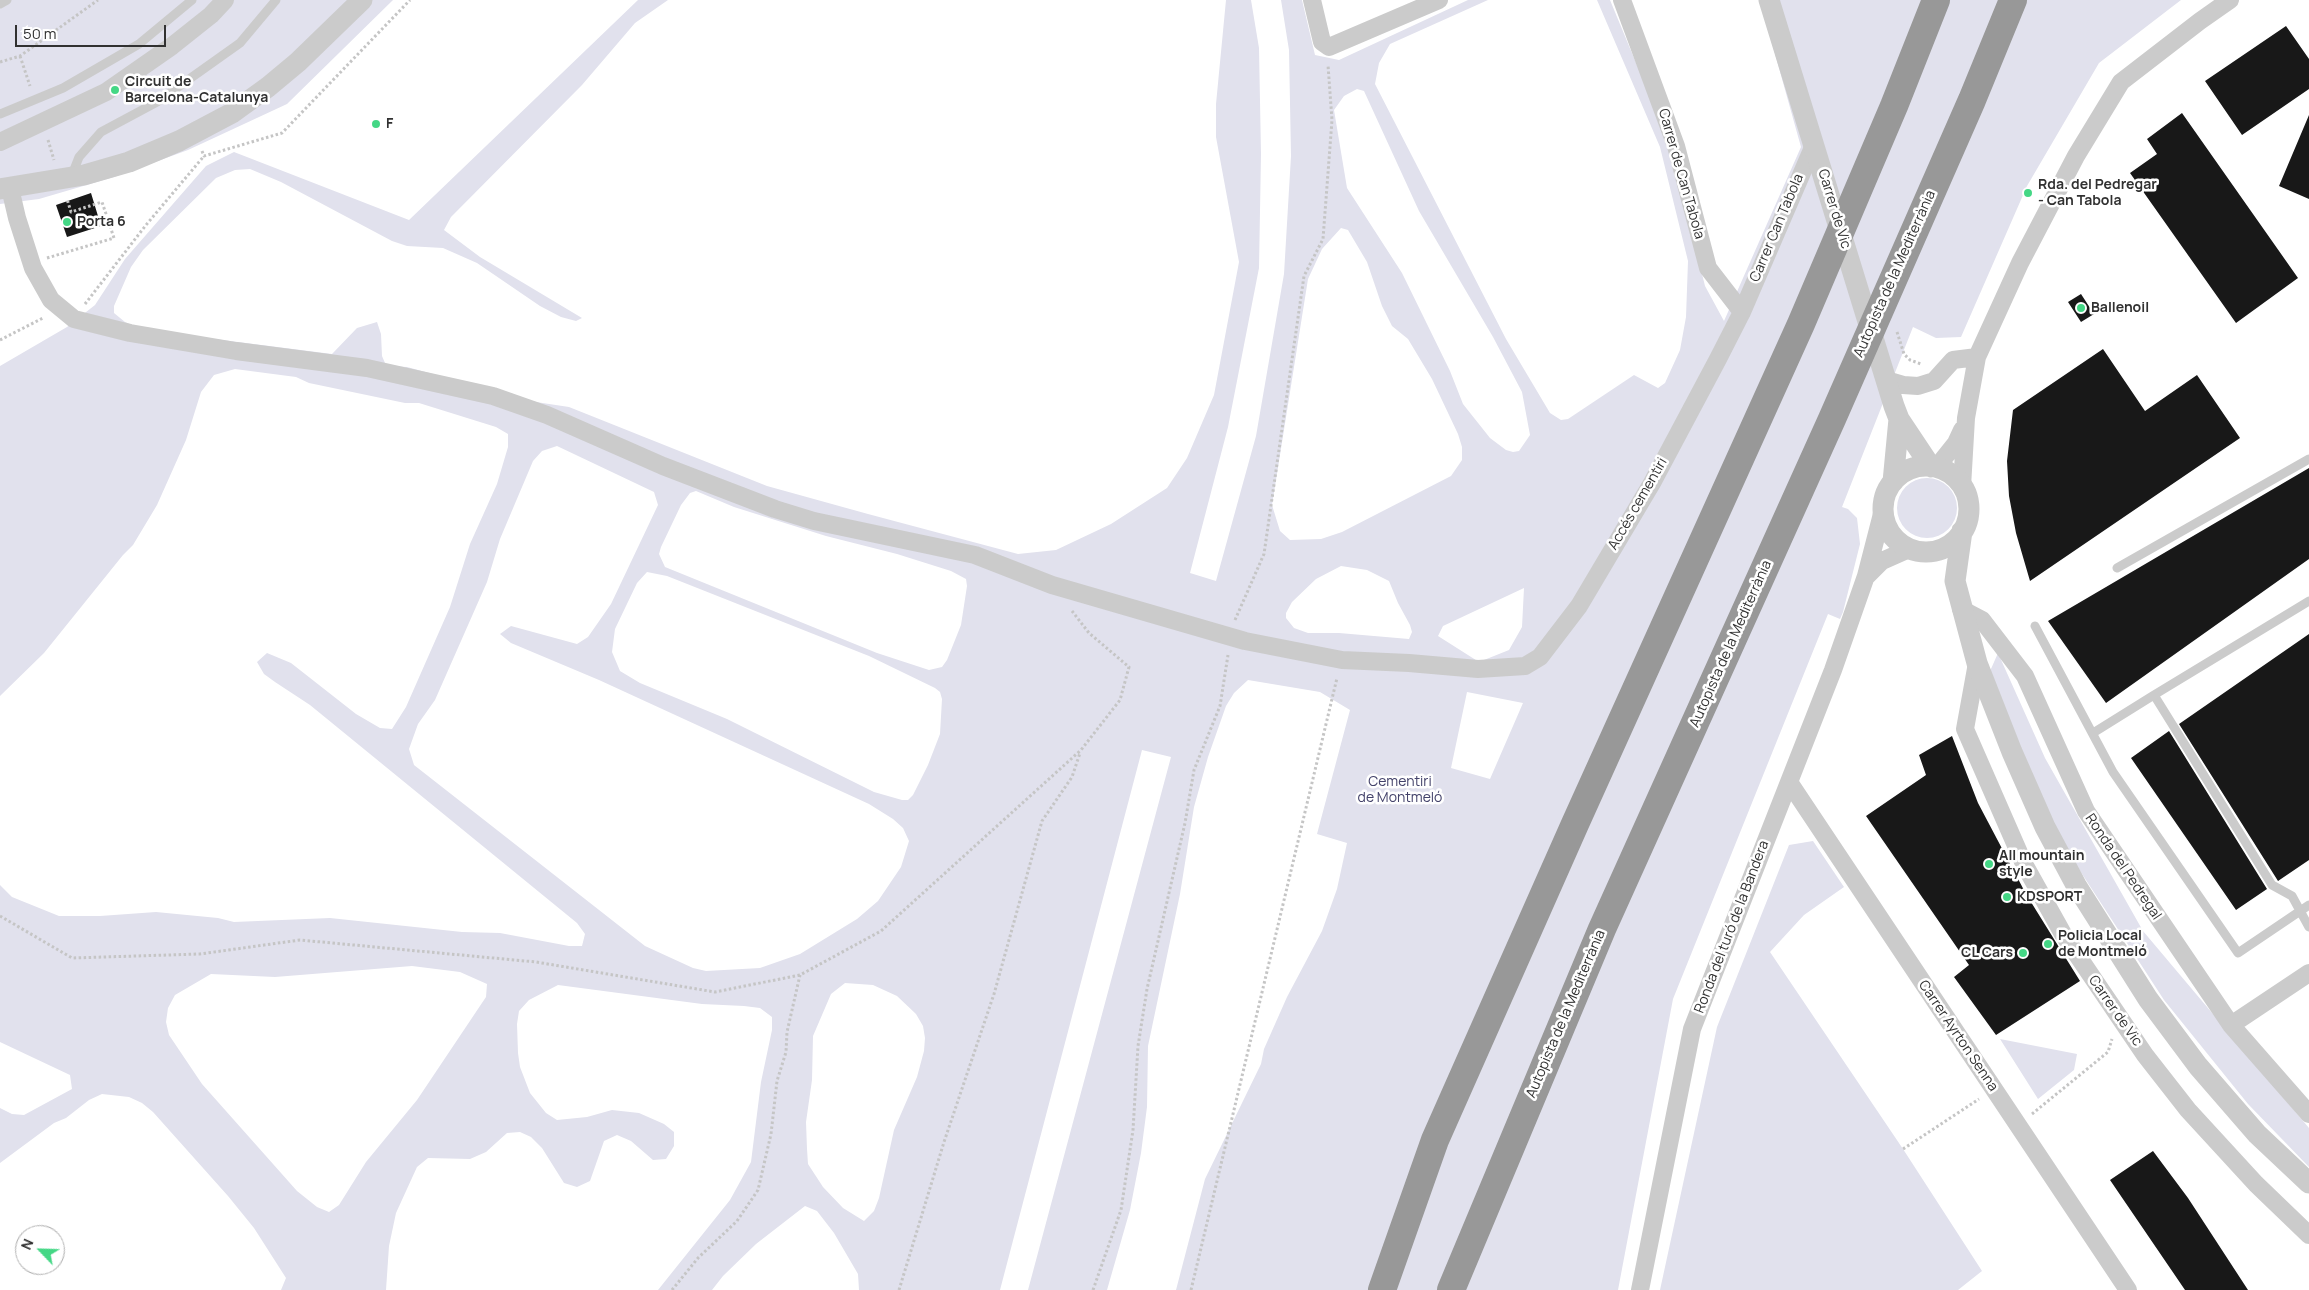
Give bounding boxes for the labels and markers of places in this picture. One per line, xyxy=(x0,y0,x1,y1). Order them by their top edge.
place label: Circuit de Barcelona-Catalunya xyxy=(125,74,268,106)
marker: Circuit de Barcelona-Catalunya xyxy=(109,84,121,96)
place label: F xyxy=(386,116,393,132)
marker: F xyxy=(370,118,382,130)
place label: Rda. del Pedregar - Can Tabola xyxy=(2038,177,2157,210)
marker: Rda. del Pedregar - Can Tabola xyxy=(2022,187,2034,199)
place label: Porta 6 xyxy=(77,214,126,230)
marker: Porta 6 xyxy=(61,216,73,228)
place label: Ballenoil xyxy=(2091,300,2149,316)
marker: Ballenoil xyxy=(2075,302,2087,314)
place label: All mountain style xyxy=(1999,848,2084,880)
marker: All mountain style xyxy=(1983,858,1995,870)
place label: KDSPORT xyxy=(2017,889,2082,905)
marker: KDSPORT xyxy=(2001,891,2013,903)
place label: Policia Local de Montmeló xyxy=(2058,928,2147,960)
marker: Policia Local de Montmeló xyxy=(2042,938,2054,950)
place label: CL Cars xyxy=(1961,945,2013,961)
marker: CL Cars xyxy=(2017,947,2029,959)

